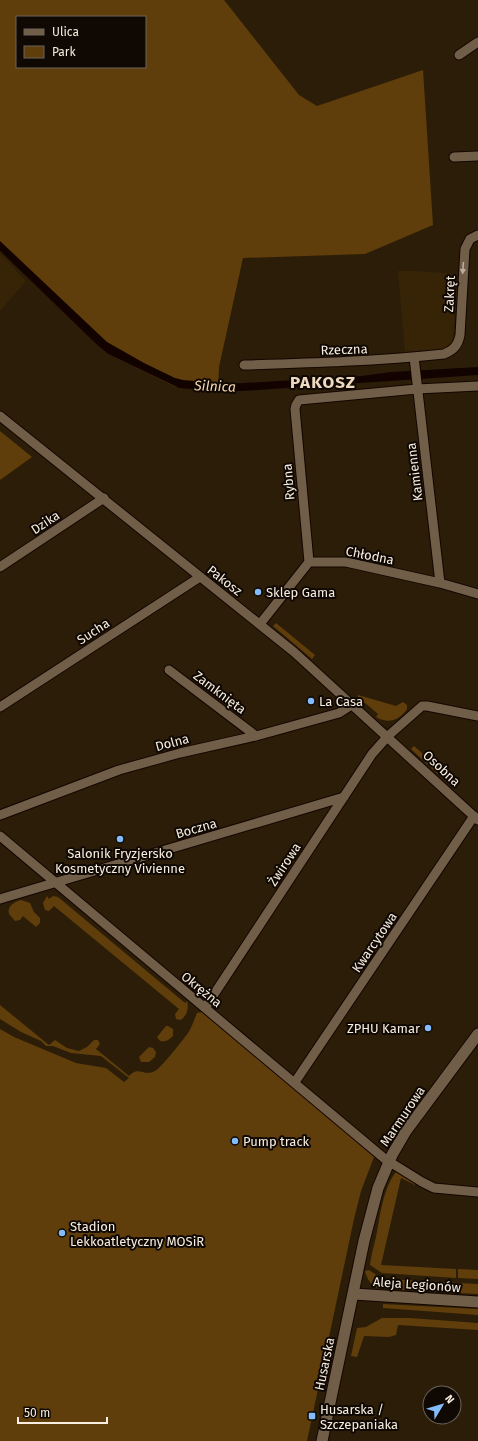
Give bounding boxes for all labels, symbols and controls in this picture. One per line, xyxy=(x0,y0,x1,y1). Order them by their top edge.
legend xyxy=(16,16,146,68)
text: Ulica xyxy=(52,25,79,39)
text: Park xyxy=(52,45,76,59)
one-way arrow xyxy=(459,262,466,274)
street label: Zakręt xyxy=(441,275,458,313)
street label: Rzeczna xyxy=(320,341,368,358)
district label: PAKOSZ xyxy=(290,372,356,393)
water label: Silnica xyxy=(193,377,236,396)
street label: Kamienna xyxy=(403,442,426,502)
street label: Rybna xyxy=(279,463,298,501)
street label: Dzika xyxy=(28,508,62,537)
street label: Chłodna xyxy=(345,543,395,568)
street label: Pakosz xyxy=(204,562,245,599)
place label: Sklep Gama xyxy=(266,585,335,600)
marker: Sklep Gama xyxy=(253,587,263,597)
street label: Sucha xyxy=(74,615,112,647)
street label: Zamknięta xyxy=(191,668,249,717)
place label: La Casa xyxy=(319,694,363,709)
marker: La Casa xyxy=(306,696,316,706)
street label: Dolna xyxy=(154,731,191,754)
street label: Osobna xyxy=(420,748,463,789)
street label: Boczna xyxy=(174,815,218,841)
marker: Salonik Fryzjersko Kosmetyczny Vivienne xyxy=(115,834,125,844)
street label: Żwirowa xyxy=(265,840,304,889)
place label: Salonik Fryzjersko Kosmetyczny Vivienne xyxy=(55,846,185,876)
street label: Kwarcytowa xyxy=(349,909,400,975)
street label: Okrężna xyxy=(178,969,225,1010)
place label: ZPHU Kamar xyxy=(347,1021,420,1036)
marker: ZPHU Kamar xyxy=(423,1023,433,1033)
street label: Marmurowa xyxy=(377,1083,428,1149)
place label: Pump track xyxy=(243,1134,310,1149)
marker: Pump track xyxy=(230,1136,240,1146)
place label: Stadion Lekkoatletyczny MOSiR xyxy=(70,1219,204,1249)
marker: Stadion Lekkoatletyczny MOSiR xyxy=(57,1228,67,1238)
street label: Aleja Legionów xyxy=(372,1274,462,1295)
street label: Husarska xyxy=(312,1336,337,1392)
north arrow xyxy=(422,1385,462,1425)
text: N xyxy=(442,1392,457,1406)
scale bar xyxy=(18,1399,107,1425)
place label: Husarska / Szczepaniaka xyxy=(320,1402,398,1432)
text: 50 m xyxy=(24,1406,50,1420)
marker: Husarska / Szczepaniaka xyxy=(307,1411,317,1421)

